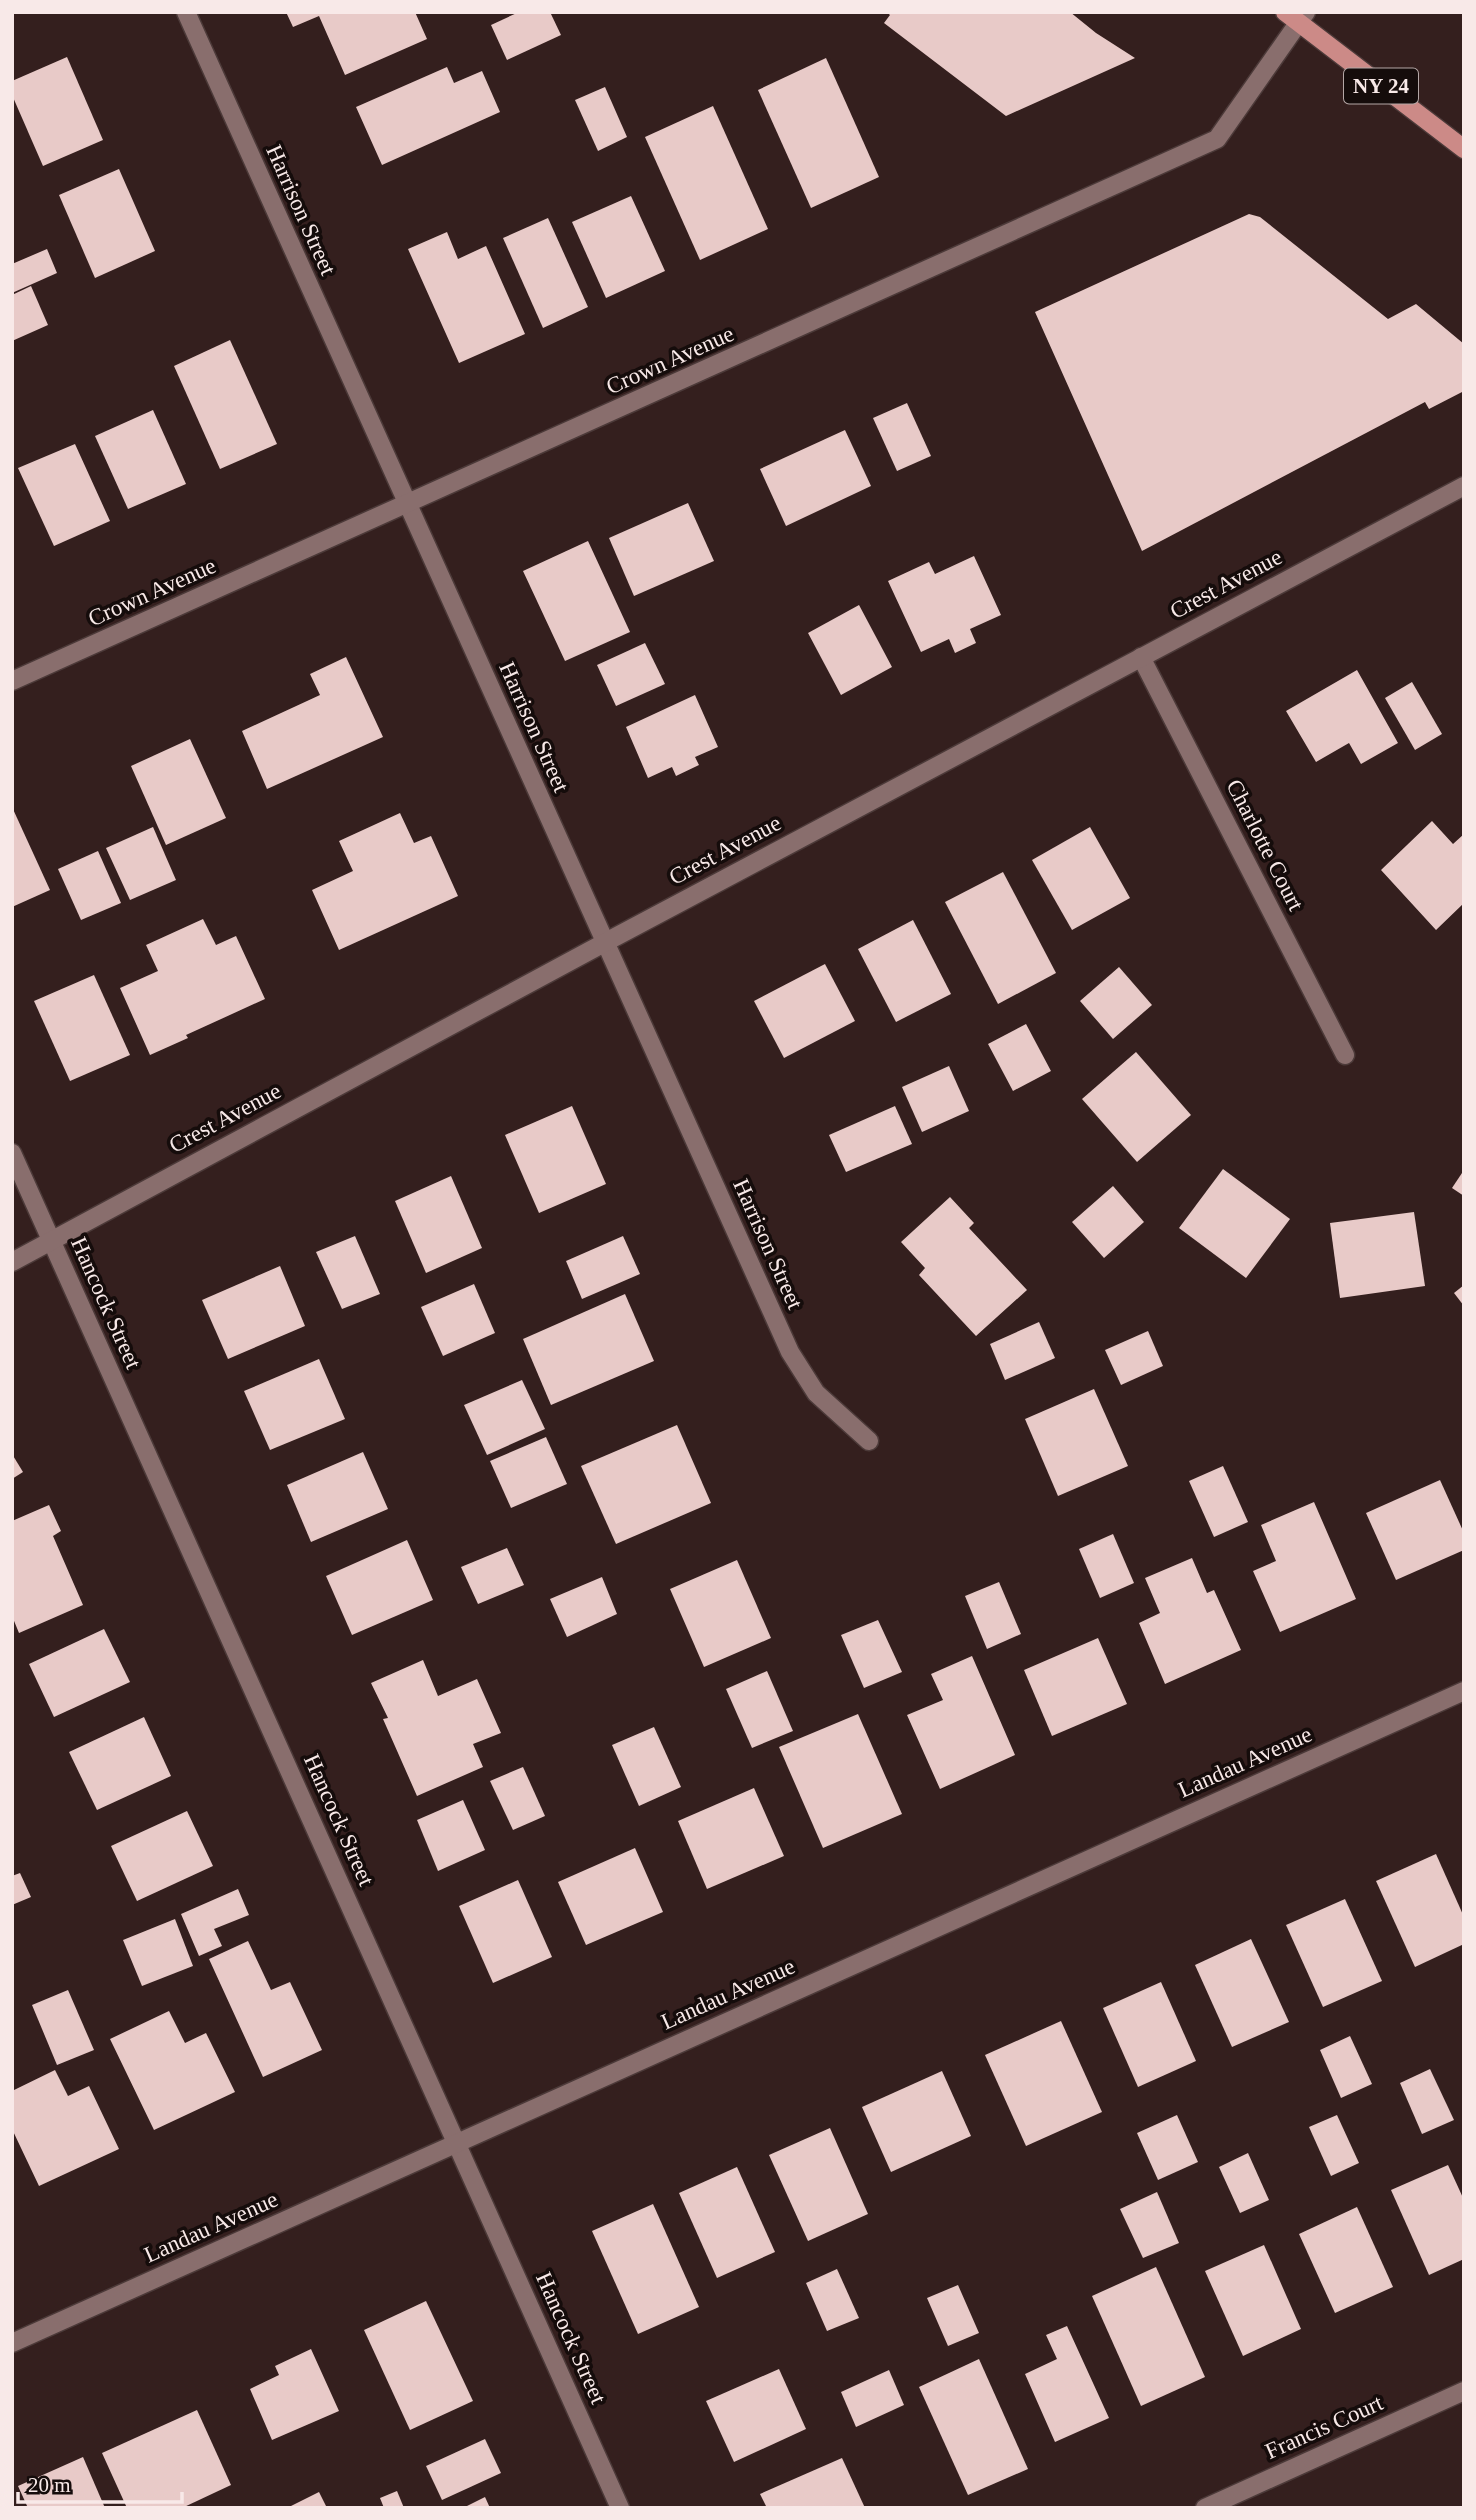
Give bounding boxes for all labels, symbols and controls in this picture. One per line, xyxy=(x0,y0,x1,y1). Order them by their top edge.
road number: NY 24 xyxy=(1344,68,1418,104)
street label: Harrison Street xyxy=(261,141,341,280)
street label: Crown Avenue xyxy=(602,321,738,399)
street label: Crest Avenue xyxy=(1166,544,1286,624)
street label: Crown Avenue xyxy=(84,553,220,631)
street label: Harrison Street xyxy=(494,658,574,797)
street label: Charlotte Court xyxy=(1221,775,1309,915)
street label: Crest Avenue xyxy=(665,810,785,890)
street label: Crest Avenue xyxy=(165,1078,285,1158)
street label: Harrison Street xyxy=(728,1175,808,1314)
street label: Hancock Street xyxy=(66,1233,146,1373)
street label: Landau Avenue xyxy=(1174,1721,1316,1803)
street label: Hancock Street xyxy=(299,1750,379,1890)
street label: Landau Avenue xyxy=(657,1953,799,2035)
street label: Landau Avenue xyxy=(140,2186,282,2268)
street label: Hancock Street xyxy=(531,2268,611,2408)
street label: Francis Court xyxy=(1261,2390,1387,2464)
scale bar xyxy=(18,2460,182,2504)
text: 20 m xyxy=(28,2473,71,2497)

